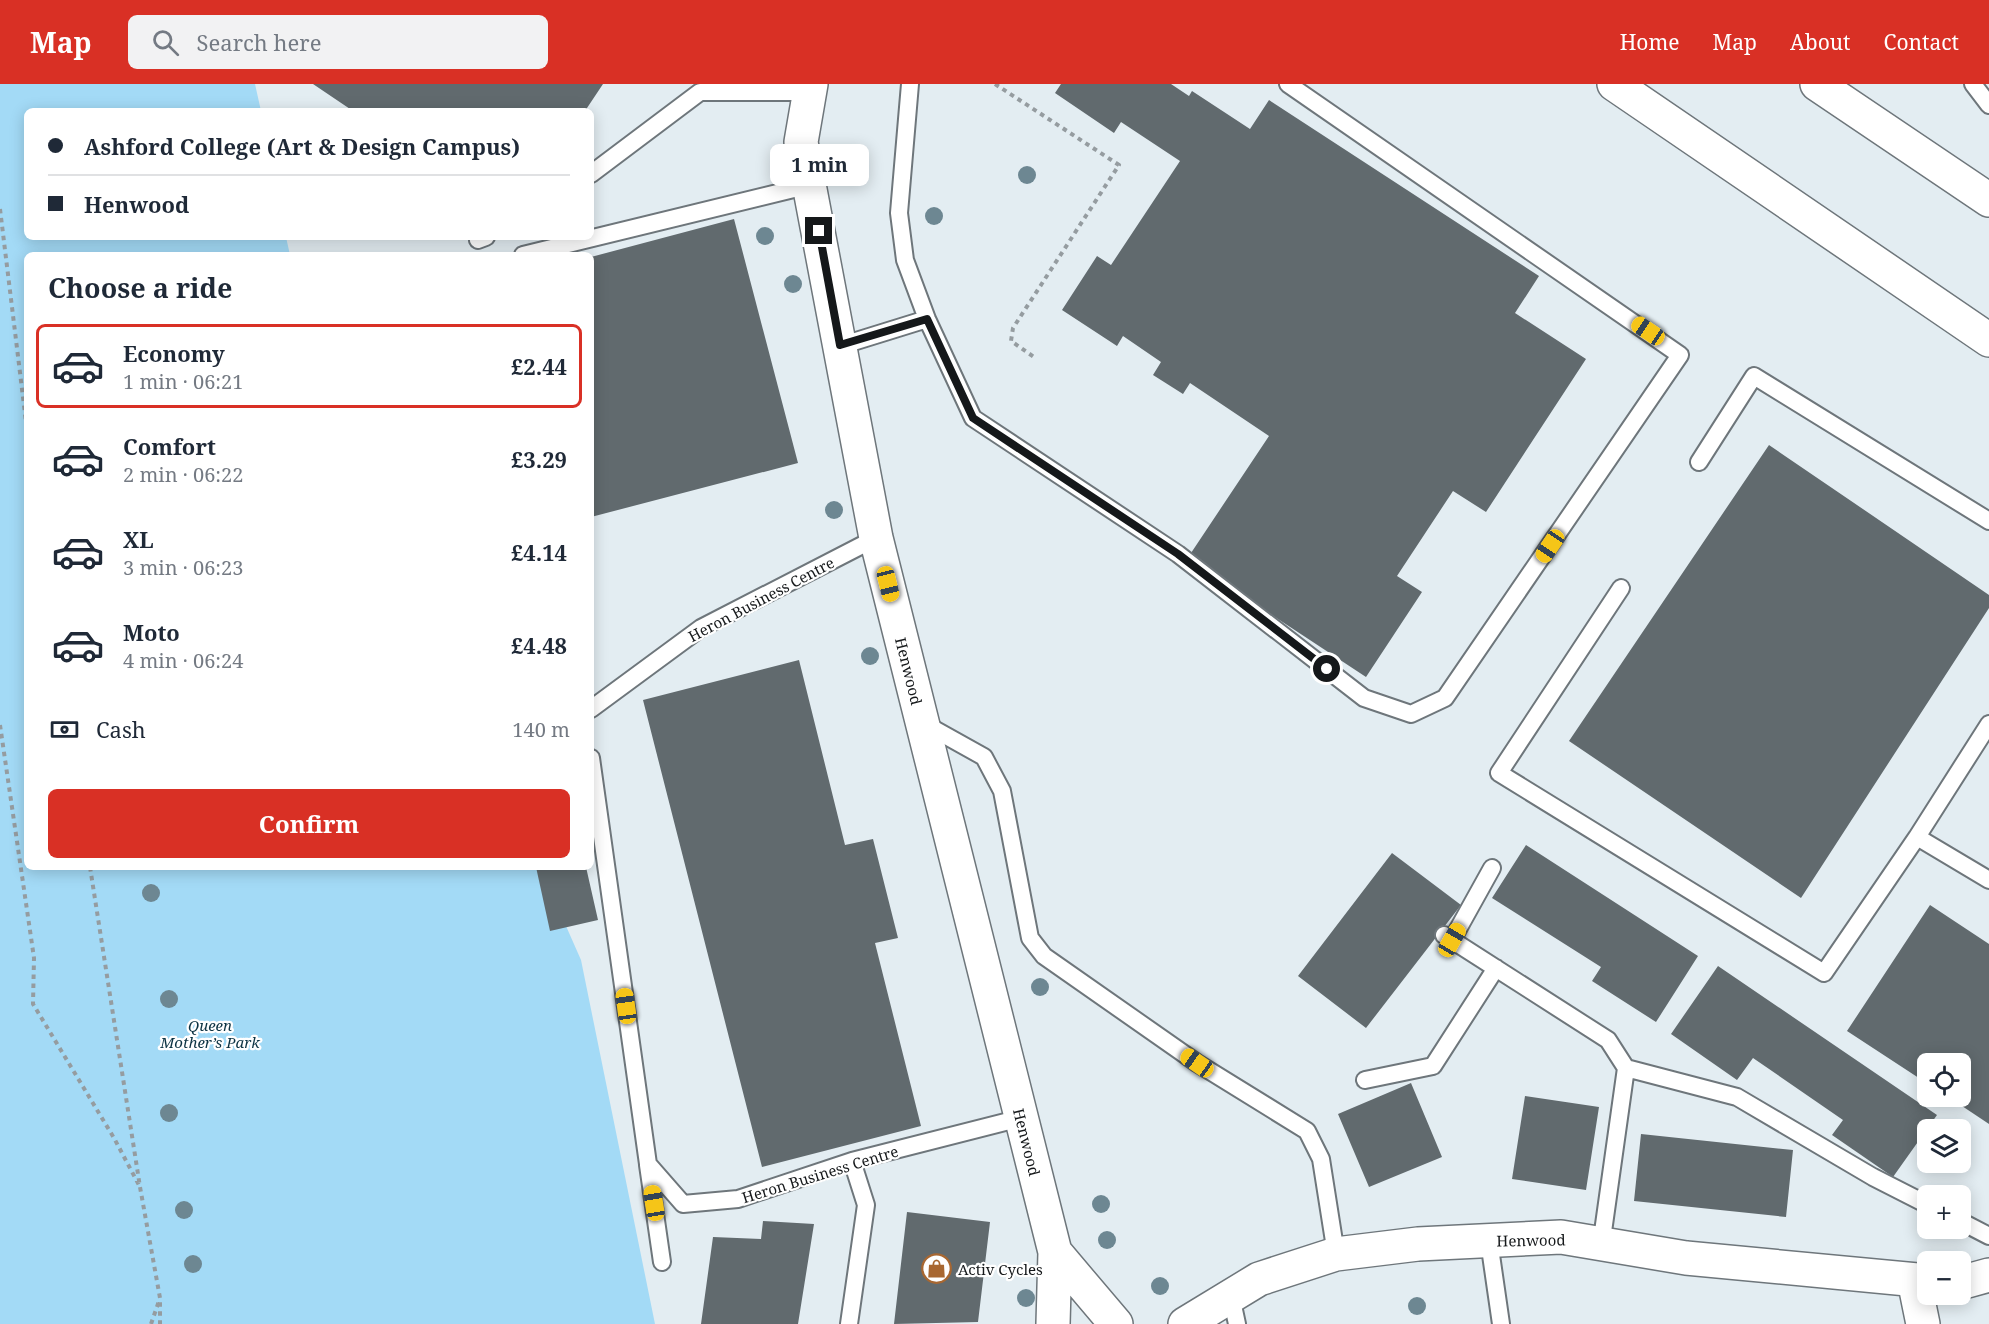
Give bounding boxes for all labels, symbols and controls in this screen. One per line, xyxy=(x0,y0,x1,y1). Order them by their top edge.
search box xyxy=(128,15,548,69)
text: Map xyxy=(30,23,92,61)
icon: search xyxy=(149,26,182,59)
text: Search here xyxy=(197,27,321,57)
text: Home xyxy=(1620,28,1680,56)
text: Map xyxy=(1713,28,1757,56)
text: About xyxy=(1790,28,1851,56)
text: Contact xyxy=(1884,28,1959,56)
text: Ashford College (Art & Design Campus) xyxy=(84,131,520,161)
callout: 1 min xyxy=(770,144,868,186)
text: 1 min xyxy=(791,151,848,178)
text: Henwood xyxy=(84,189,189,219)
route end xyxy=(805,217,832,244)
text: Choose a ride xyxy=(48,269,233,306)
car xyxy=(1628,313,1668,349)
text: Economy xyxy=(123,338,225,368)
icon: car xyxy=(51,339,105,393)
text: £2.44 xyxy=(511,351,567,381)
text: 1 min · 06:21 xyxy=(123,368,243,395)
text: Comfort xyxy=(123,431,216,461)
icon: car xyxy=(51,432,105,486)
text: £3.29 xyxy=(511,444,567,474)
text: 2 min · 06:22 xyxy=(123,461,243,488)
text: XL xyxy=(123,524,154,554)
icon: car xyxy=(51,525,105,579)
car xyxy=(1532,526,1568,566)
text: £4.14 xyxy=(511,537,567,567)
street label: Heron Business Centre xyxy=(685,552,837,646)
text: 3 min · 06:23 xyxy=(123,554,243,581)
car xyxy=(875,564,901,604)
text: Moto xyxy=(123,617,180,647)
icon: car xyxy=(51,618,105,672)
text: £4.48 xyxy=(511,630,567,660)
street label: Henwood xyxy=(891,635,927,707)
text: 4 min · 06:24 xyxy=(123,647,243,674)
route start xyxy=(1313,655,1340,682)
icon: cash xyxy=(48,713,81,746)
text: Cash xyxy=(96,714,146,744)
text: 140 m xyxy=(512,716,570,743)
button: Confirm xyxy=(48,789,570,858)
car xyxy=(1435,920,1469,960)
car xyxy=(615,987,637,1025)
park label: Queen Mother’s Park xyxy=(159,1015,260,1052)
car xyxy=(1177,1045,1217,1081)
map controls xyxy=(1917,1053,1971,1305)
button: locate xyxy=(1917,1053,1971,1107)
street label: Henwood xyxy=(1009,1106,1045,1178)
button: layers xyxy=(1917,1119,1971,1173)
street label: Heron Business Centre xyxy=(739,1141,901,1207)
car xyxy=(642,1184,666,1222)
button: + xyxy=(1917,1185,1971,1239)
street label: Henwood xyxy=(1496,1229,1566,1251)
button: − xyxy=(1917,1251,1971,1305)
shop icon: Activ Cycles xyxy=(921,1253,953,1285)
place label: Activ Cycles xyxy=(958,1259,1043,1279)

